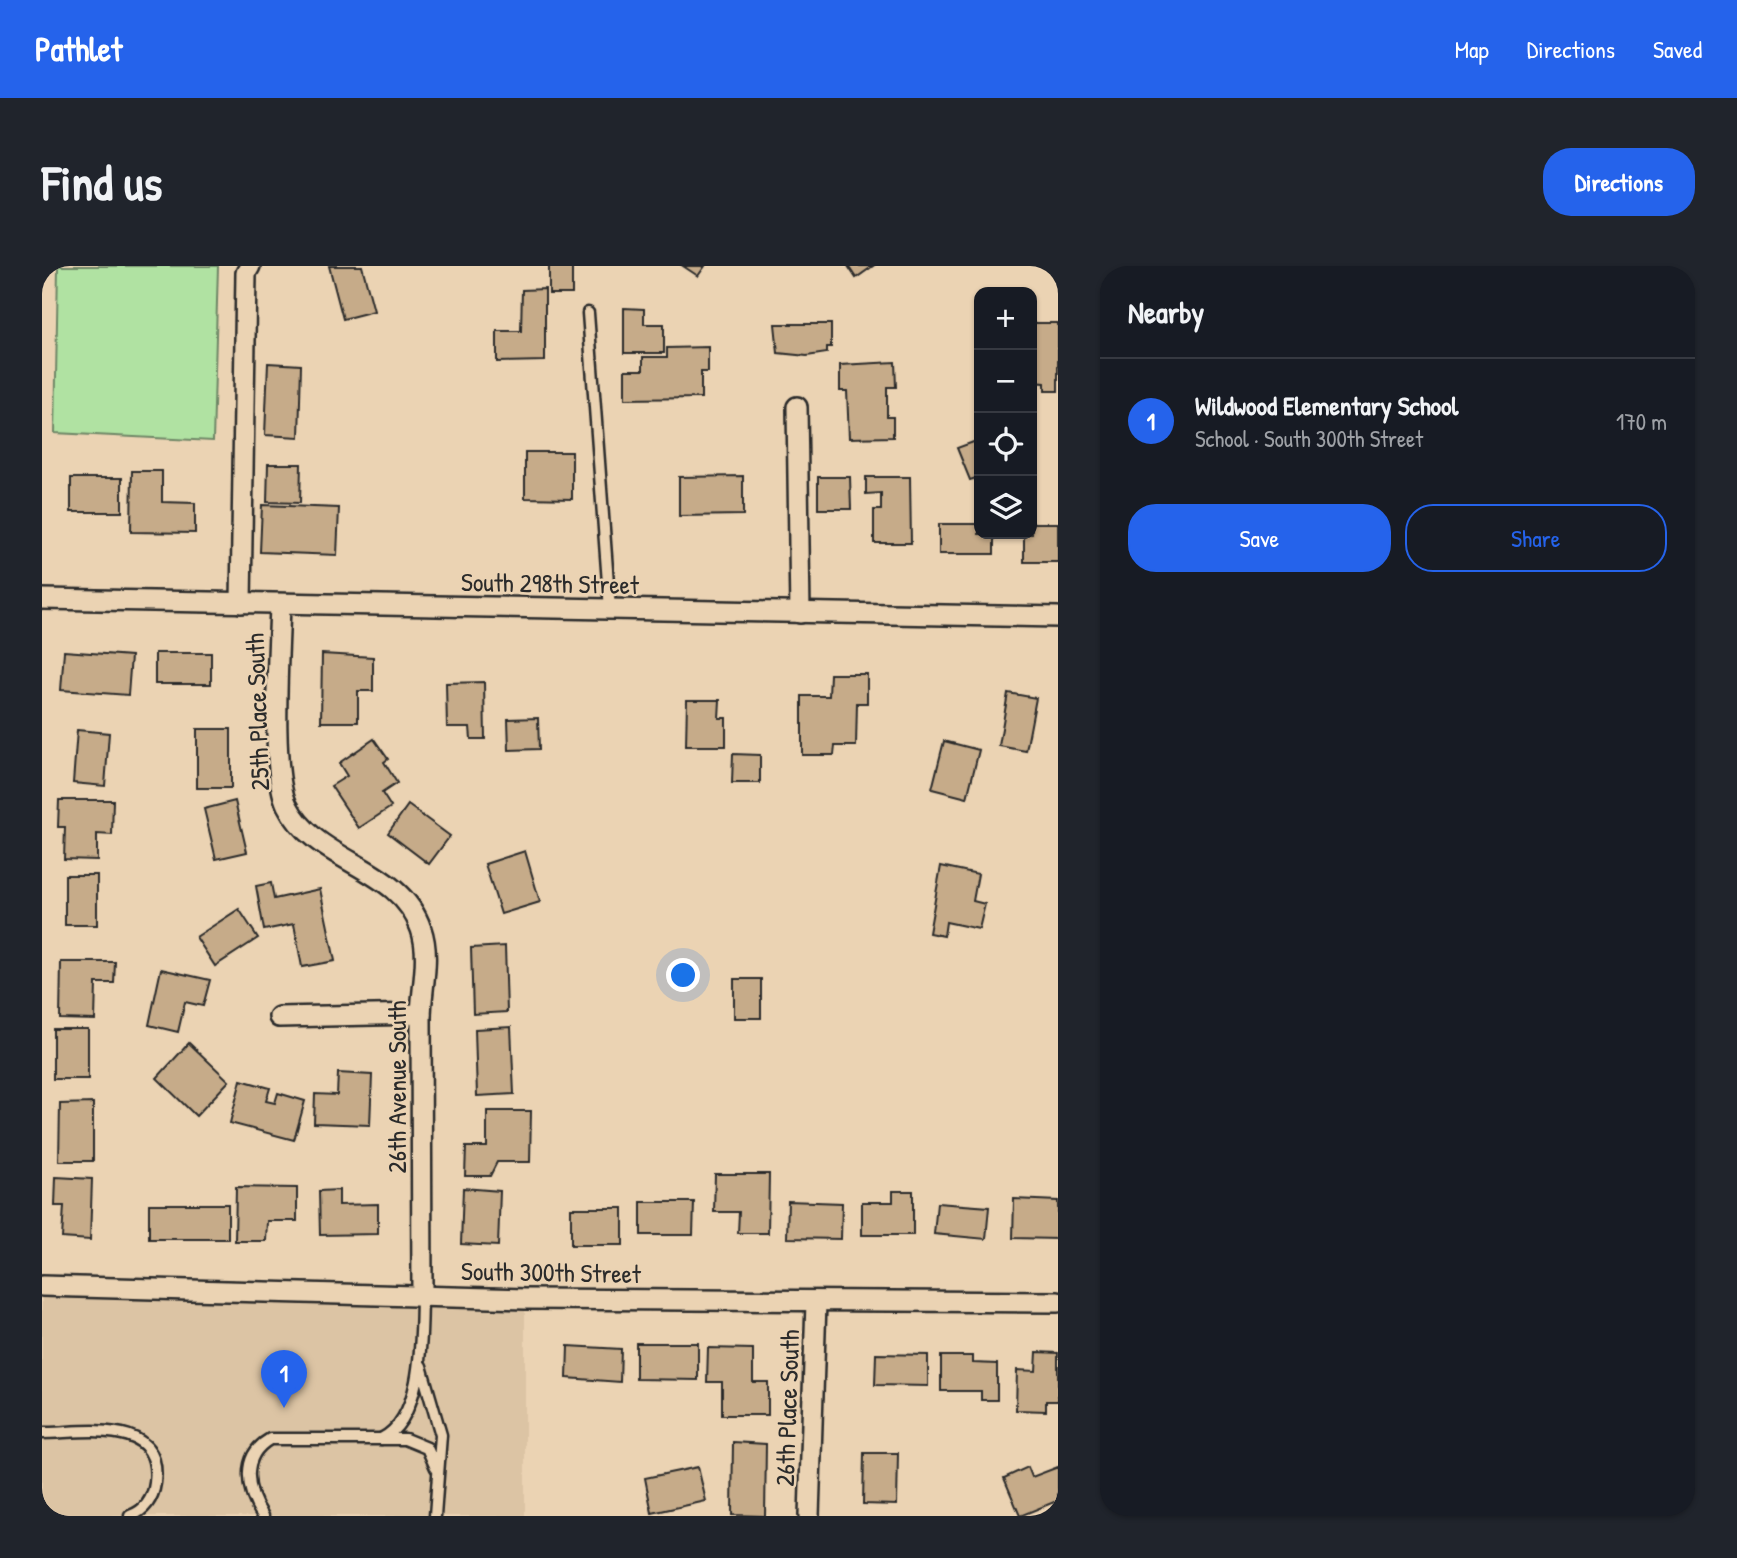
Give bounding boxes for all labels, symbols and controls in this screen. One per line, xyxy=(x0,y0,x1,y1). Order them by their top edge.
text: Pathlet xyxy=(35,27,122,71)
text: Map xyxy=(1455,33,1489,65)
text: Directions xyxy=(1527,33,1615,65)
text: Saved xyxy=(1653,33,1702,65)
button: Directions xyxy=(1543,148,1695,216)
text: Find us xyxy=(42,149,162,215)
map controls xyxy=(974,287,1037,539)
button: + xyxy=(974,287,1037,350)
text: Nearby xyxy=(1128,292,1204,332)
button: − xyxy=(974,350,1037,413)
text: Wildwood Elementary School xyxy=(1195,388,1458,423)
text: 1 xyxy=(1147,406,1155,437)
text: 170 m xyxy=(1616,406,1667,437)
button: locate xyxy=(974,413,1037,476)
text: School · South 300th Street xyxy=(1195,423,1423,454)
button: layers xyxy=(974,476,1037,539)
button: Save xyxy=(1128,504,1391,572)
button: Share xyxy=(1405,504,1667,572)
street label: South 298th Street xyxy=(461,564,640,602)
street label: 25th Place South xyxy=(237,633,277,791)
your location xyxy=(666,958,700,992)
street label: 26th Avenue South xyxy=(379,1000,414,1173)
street label: South 300th Street xyxy=(461,1253,642,1291)
street label: 26th Place South xyxy=(767,1329,807,1487)
pin: 1 xyxy=(261,1350,307,1408)

